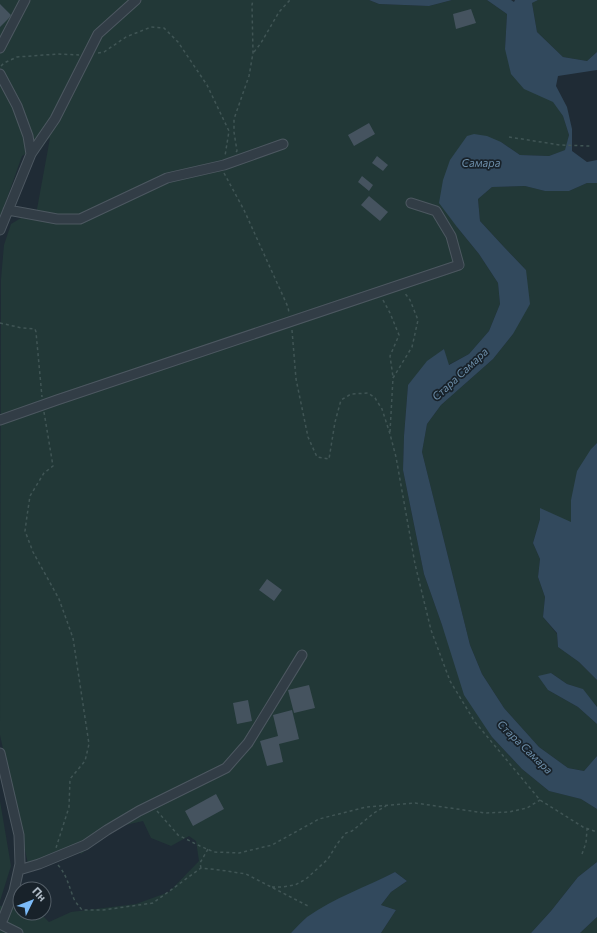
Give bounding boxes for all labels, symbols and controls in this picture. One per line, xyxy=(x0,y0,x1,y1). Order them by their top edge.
water label: Самара xyxy=(462,156,501,169)
water label: Стара Самара xyxy=(429,344,490,403)
water label: Стара Самара xyxy=(495,717,556,776)
north arrow xyxy=(12,881,52,921)
text: Пн xyxy=(30,884,49,904)

